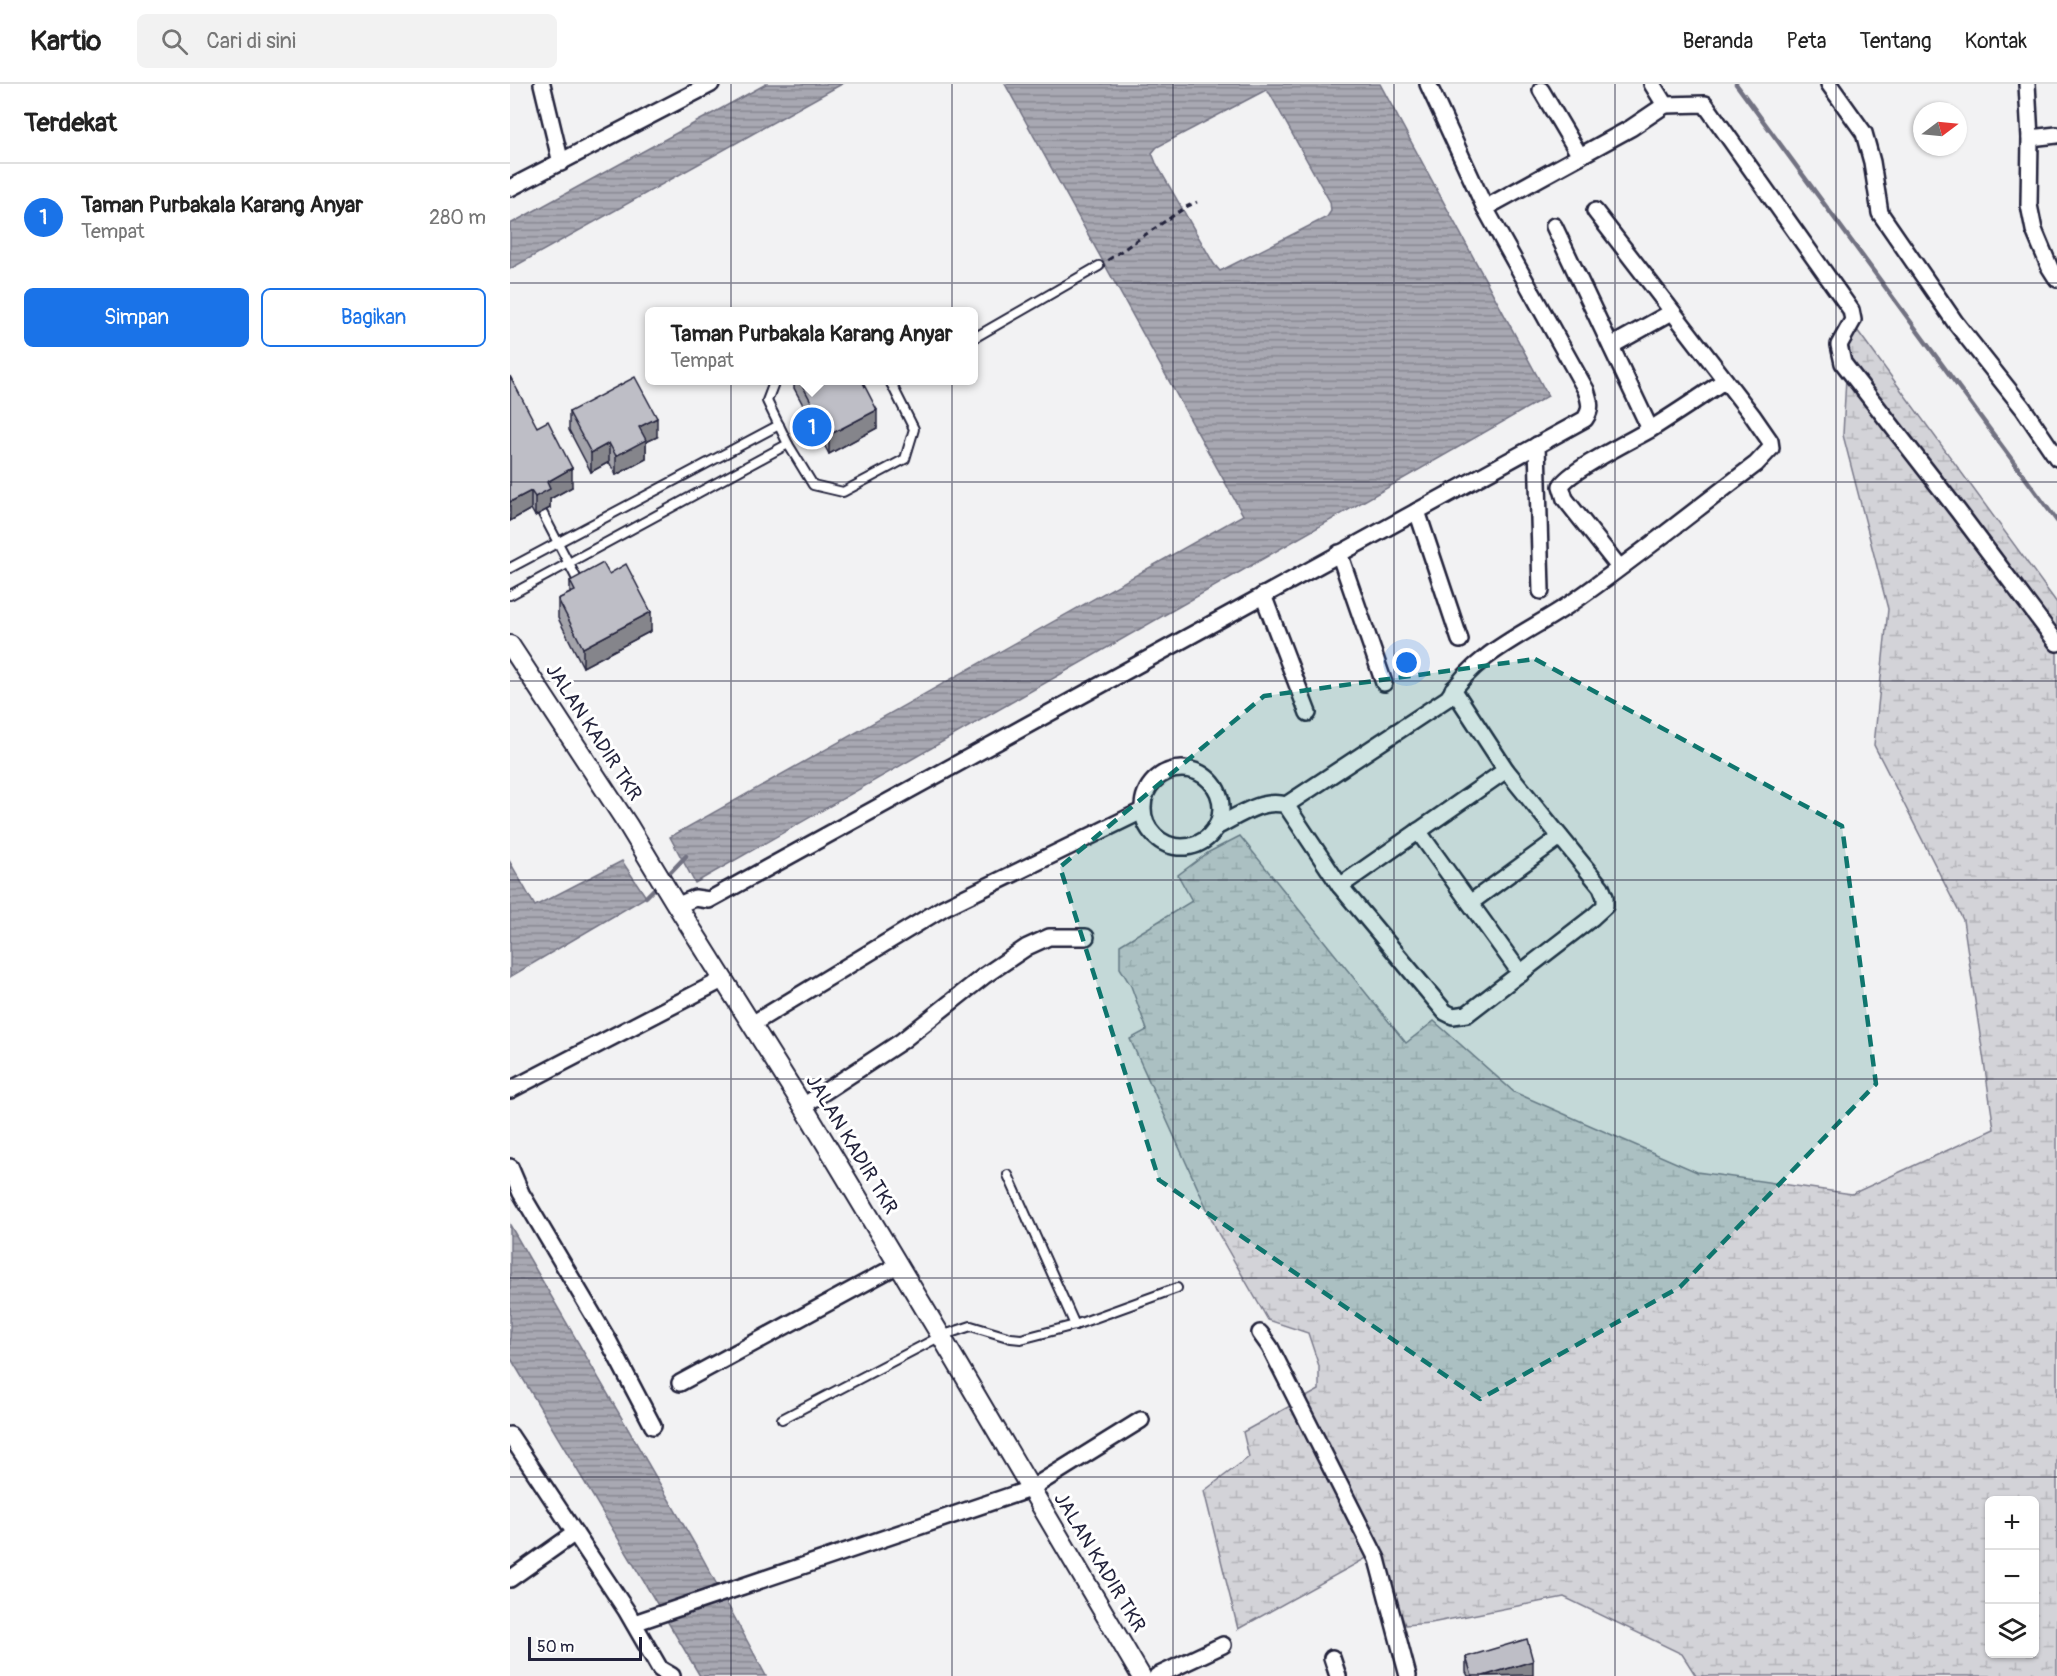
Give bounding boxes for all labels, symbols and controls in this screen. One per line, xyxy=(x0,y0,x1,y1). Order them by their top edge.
search box xyxy=(137,14,557,68)
text: Kartio xyxy=(30,24,101,59)
icon: search xyxy=(158,25,191,58)
text: Cari di sini xyxy=(206,27,296,55)
text: Beranda xyxy=(1683,28,1753,55)
text: Peta xyxy=(1786,28,1827,55)
text: Tentang xyxy=(1860,28,1932,55)
text: Kontak xyxy=(1965,28,2027,55)
north arrow xyxy=(1913,102,1967,156)
text: Terdekat xyxy=(24,107,117,139)
text: Taman Purbakala Karang Anyar xyxy=(81,191,363,219)
text: 1 xyxy=(40,205,47,230)
text: 280 m xyxy=(429,205,486,230)
text: Tempat xyxy=(81,219,145,244)
button: Simpan xyxy=(24,288,249,347)
button: Bagikan xyxy=(261,288,486,347)
popup xyxy=(645,307,978,385)
text: Taman Purbakala Karang Anyar xyxy=(670,320,953,348)
text: Tempat xyxy=(670,348,734,373)
pin: 1 xyxy=(792,404,832,450)
your location xyxy=(1392,648,1421,677)
street label: JALAN KADIR TKR xyxy=(540,659,648,805)
street label: JALAN KADIR TKR xyxy=(800,1070,904,1218)
street label: JALAN KADIR TKR xyxy=(1048,1488,1152,1636)
map controls xyxy=(1985,1496,2039,1658)
button: + xyxy=(1985,1496,2039,1550)
button: − xyxy=(1985,1550,2039,1604)
button: layers xyxy=(1985,1604,2039,1658)
scale bar xyxy=(528,1634,642,1662)
text: 50 m xyxy=(537,1637,574,1657)

